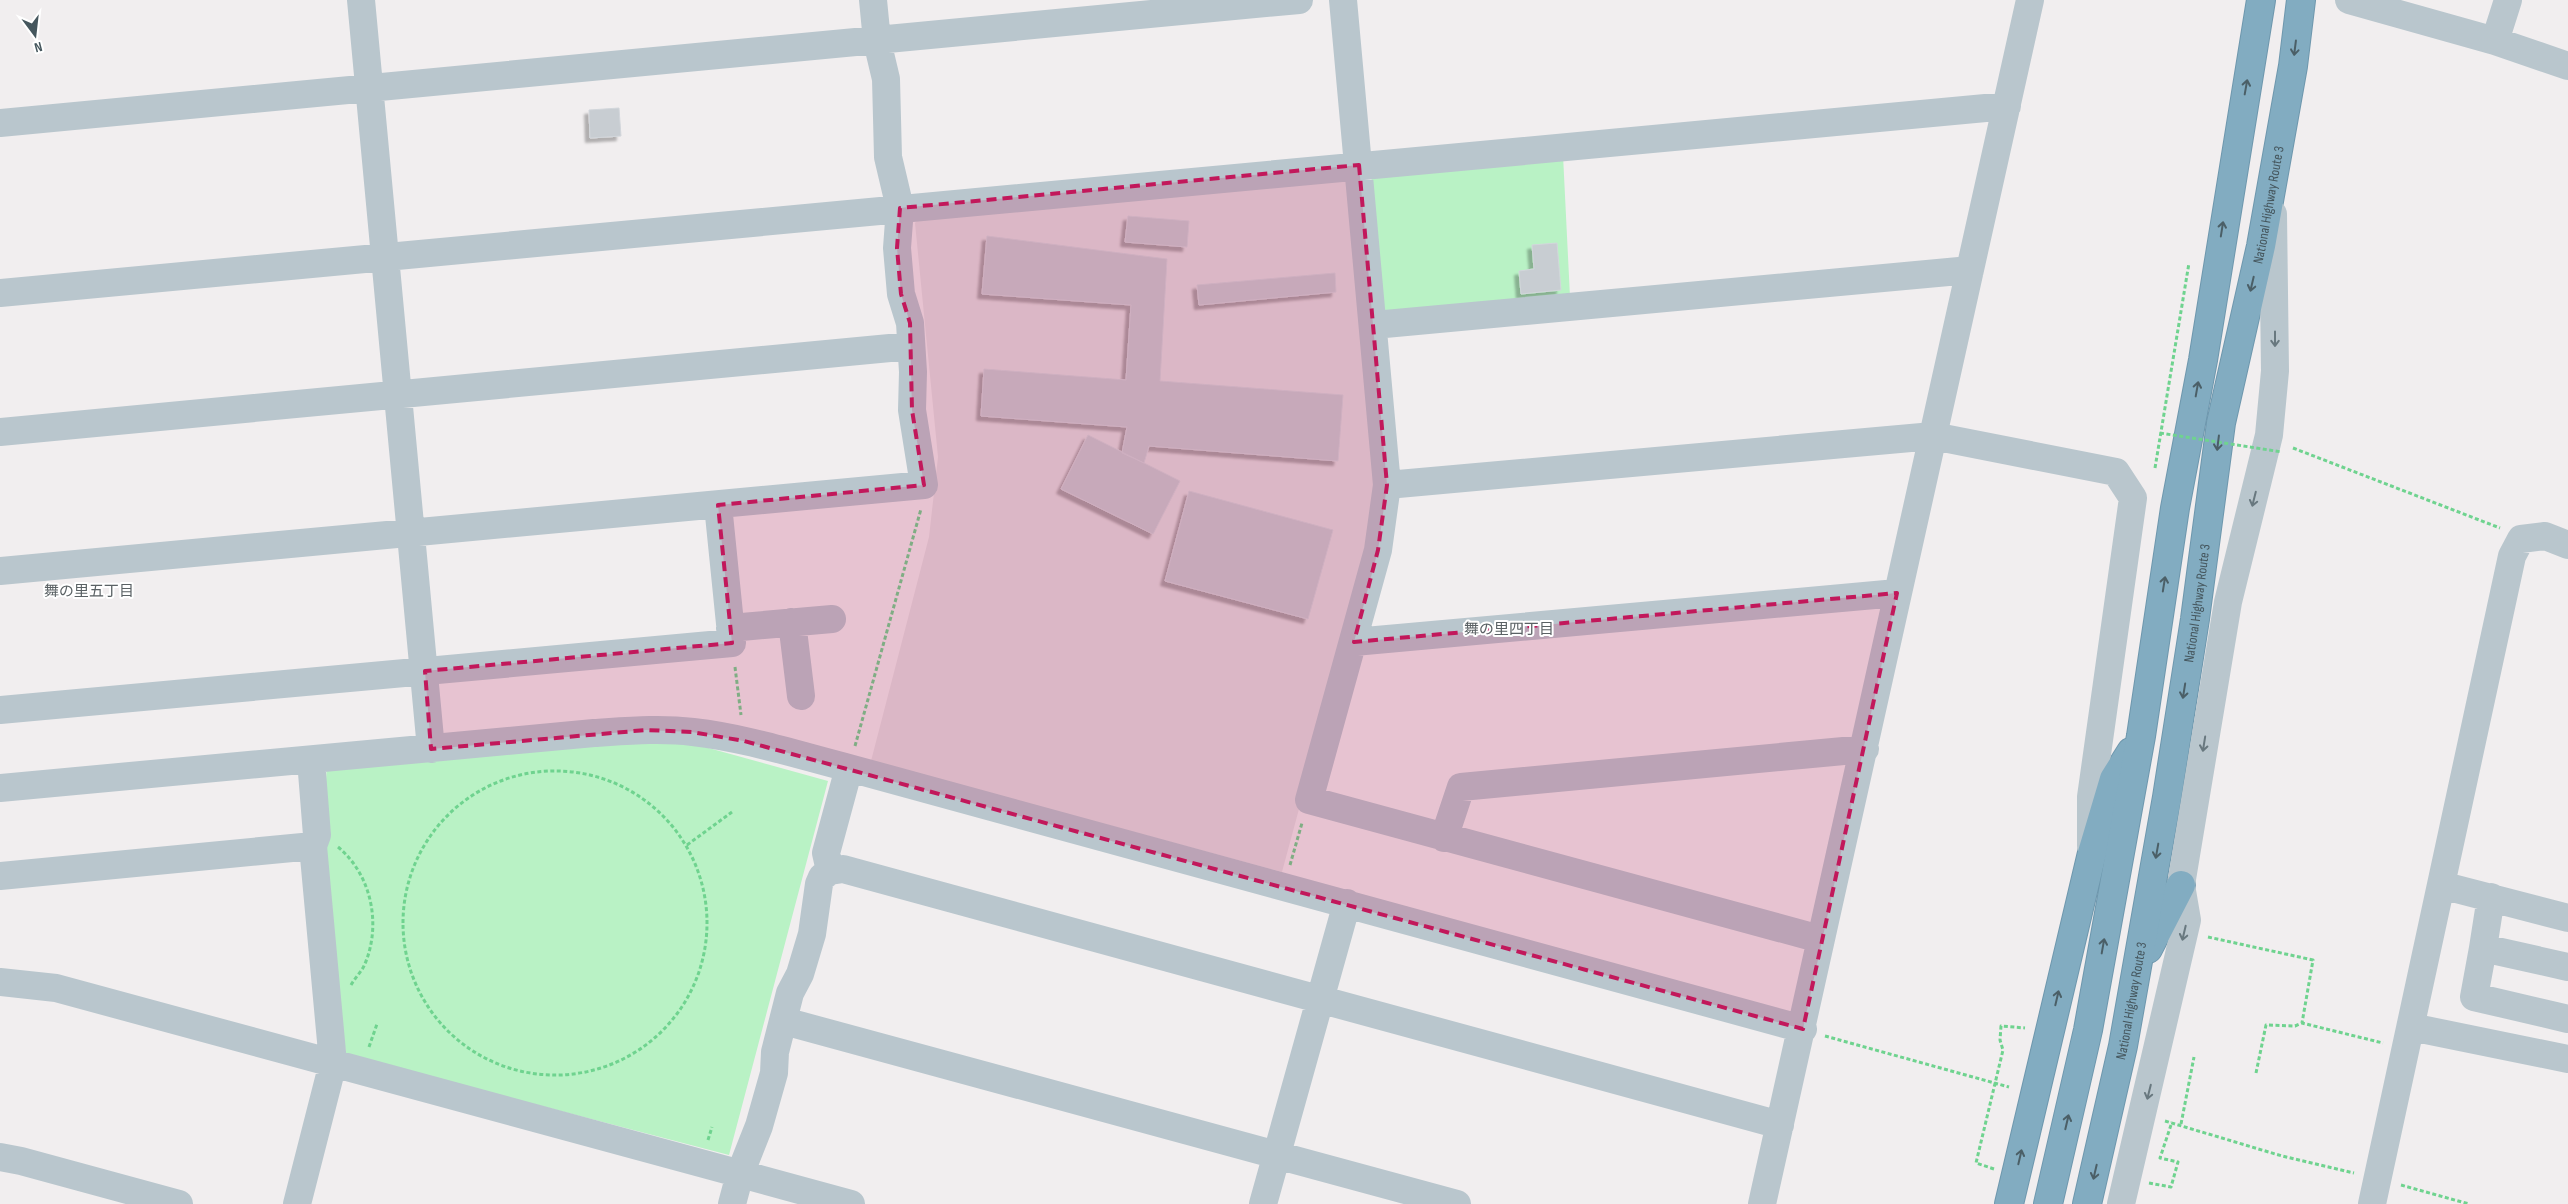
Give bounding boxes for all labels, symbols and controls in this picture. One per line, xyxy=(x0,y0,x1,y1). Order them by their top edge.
north arrow xyxy=(10,10,60,60)
text: N xyxy=(32,38,44,56)
one-way arrow xyxy=(2290,40,2300,56)
one-way arrow xyxy=(2241,80,2251,96)
street label: National Highway Route 3 xyxy=(2249,145,2288,265)
one-way arrow xyxy=(2217,221,2227,237)
one-way arrow xyxy=(2247,276,2256,292)
one-way arrow xyxy=(2270,330,2280,346)
one-way arrow xyxy=(2193,381,2203,397)
one-way arrow xyxy=(2213,435,2223,451)
one-way arrow xyxy=(2249,491,2258,507)
street label: National Highway Route 3 xyxy=(2180,543,2214,664)
one-way arrow xyxy=(2159,576,2169,592)
district label: 舞の里五丁目 xyxy=(44,582,134,601)
district label: 舞の里四丁目 xyxy=(1464,620,1554,639)
one-way arrow xyxy=(2178,682,2188,698)
one-way arrow xyxy=(2199,736,2209,752)
one-way arrow xyxy=(2152,843,2162,859)
one-way arrow xyxy=(2179,925,2188,941)
one-way arrow xyxy=(2098,939,2108,955)
street label: National Highway Route 3 xyxy=(2112,940,2150,1061)
one-way arrow xyxy=(2053,991,2062,1007)
one-way arrow xyxy=(2144,1083,2153,1099)
one-way arrow xyxy=(2063,1115,2072,1131)
one-way arrow xyxy=(2016,1149,2025,1165)
one-way arrow xyxy=(2090,1163,2099,1179)

